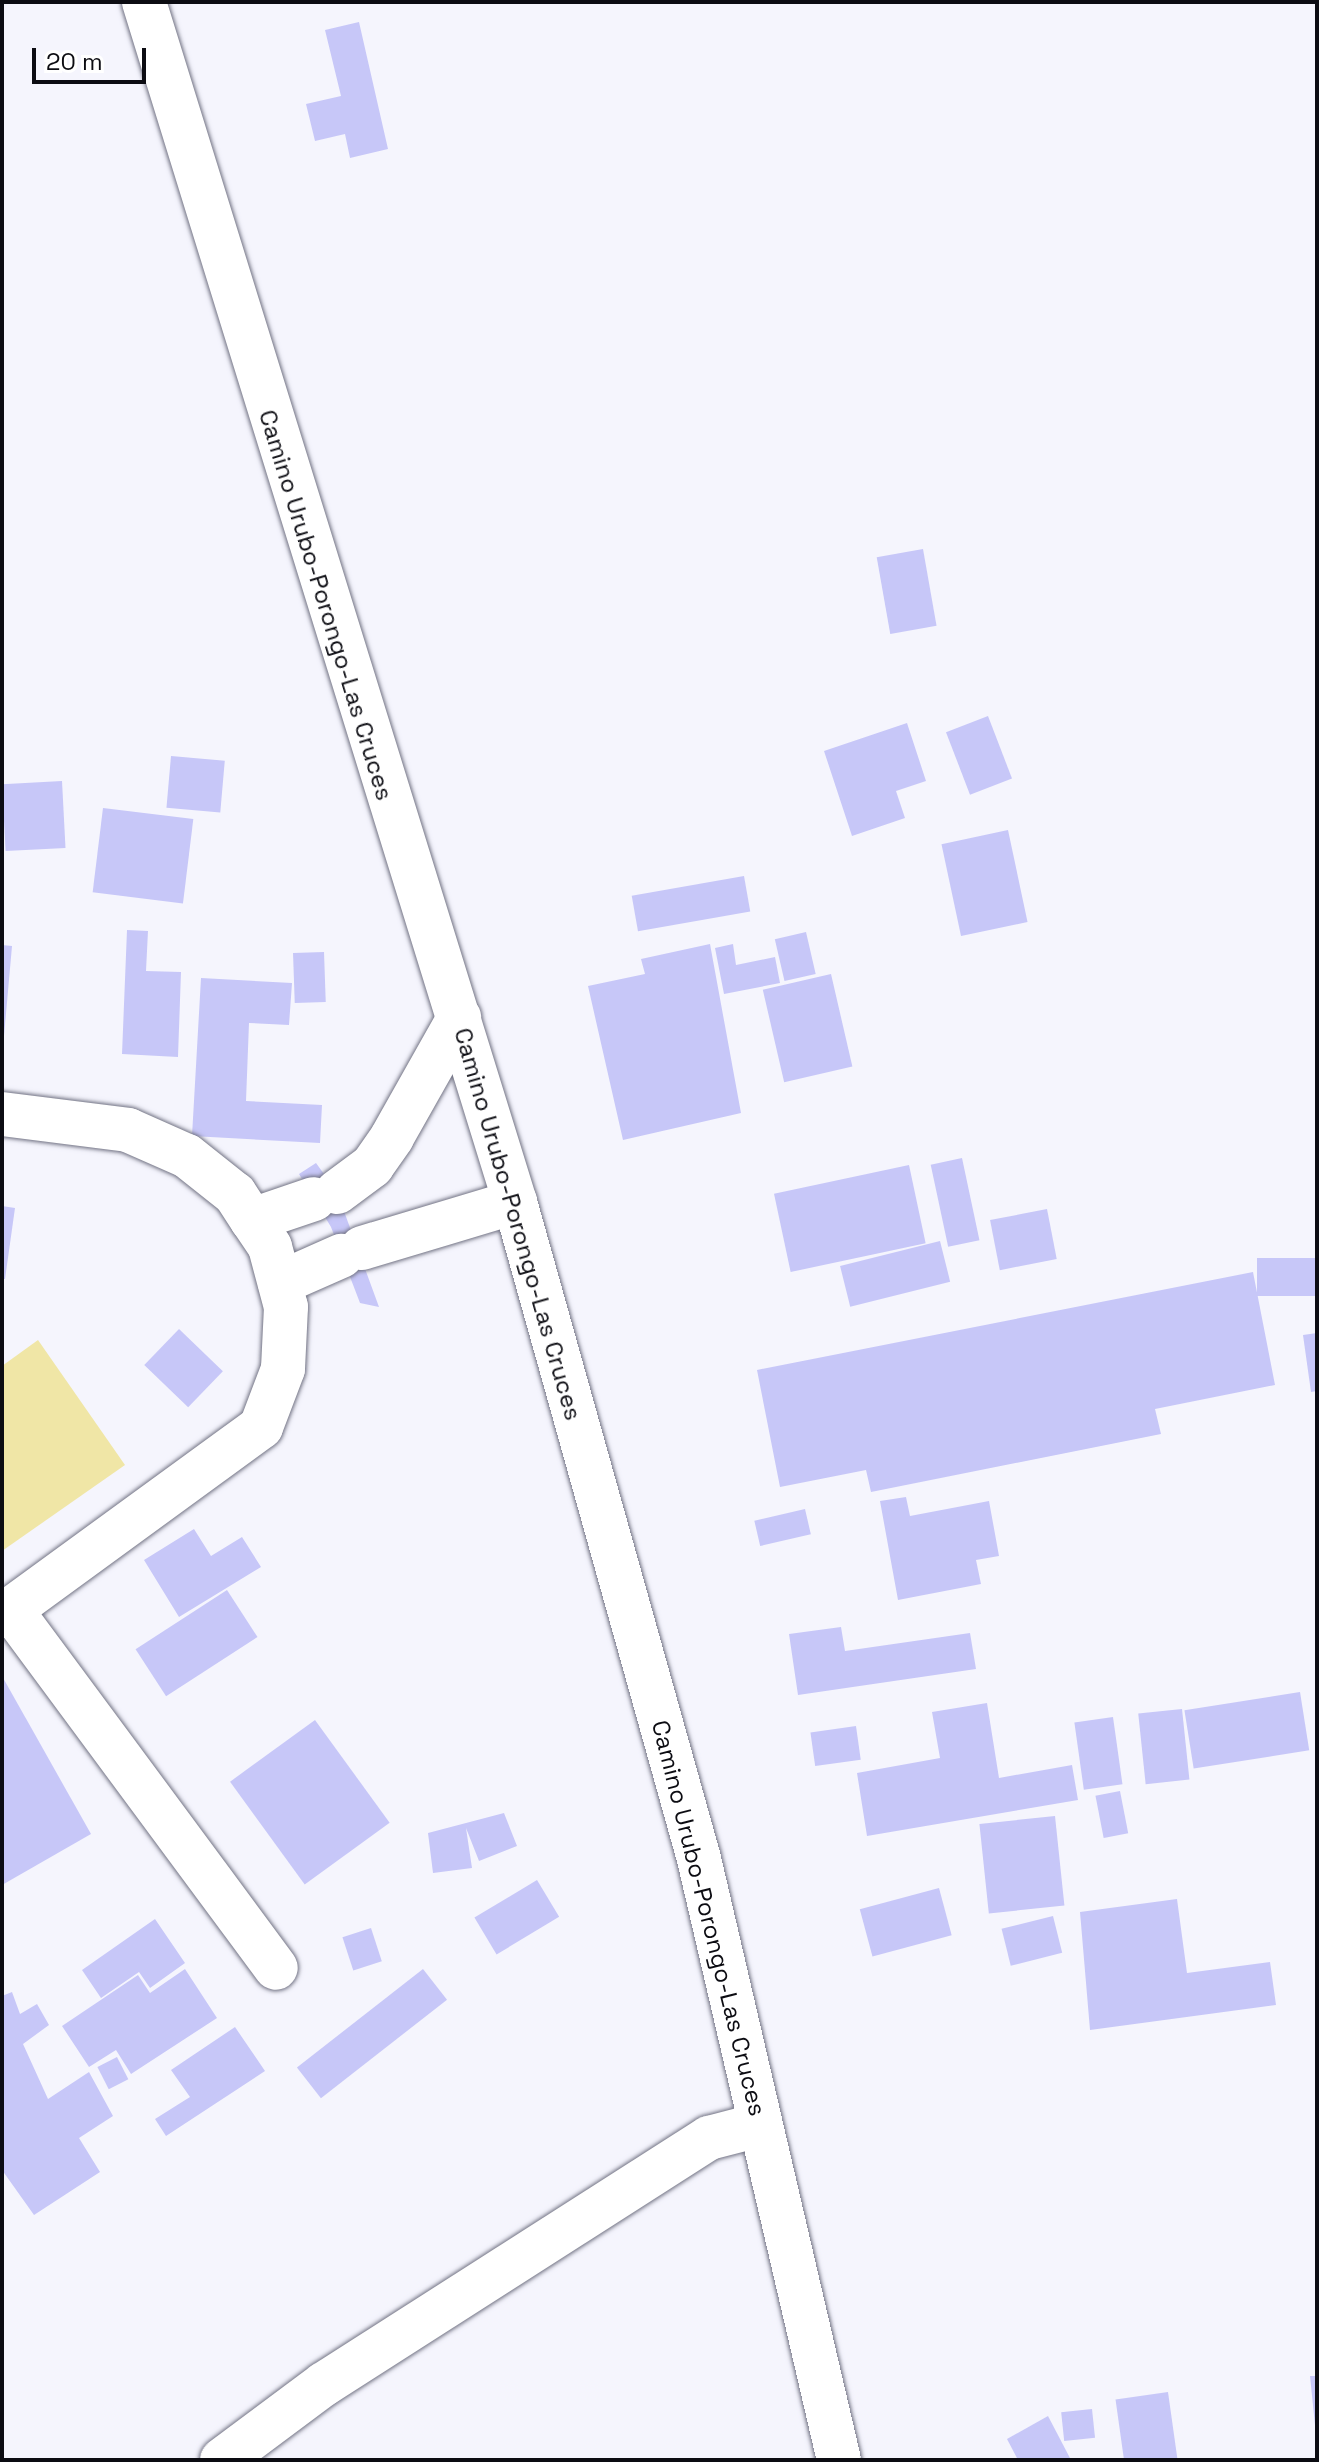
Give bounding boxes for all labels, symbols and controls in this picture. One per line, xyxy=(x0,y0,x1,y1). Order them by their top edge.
scale bar xyxy=(36,32,150,82)
text: 20 m xyxy=(46,46,103,77)
street label: Camino Urubo-Porongo-Las Cruces xyxy=(253,406,399,804)
street label: Camino Urubo-Porongo-Las Cruces xyxy=(448,1025,588,1423)
street label: Camino Urubo-Porongo-Las Cruces xyxy=(646,1717,772,2119)

